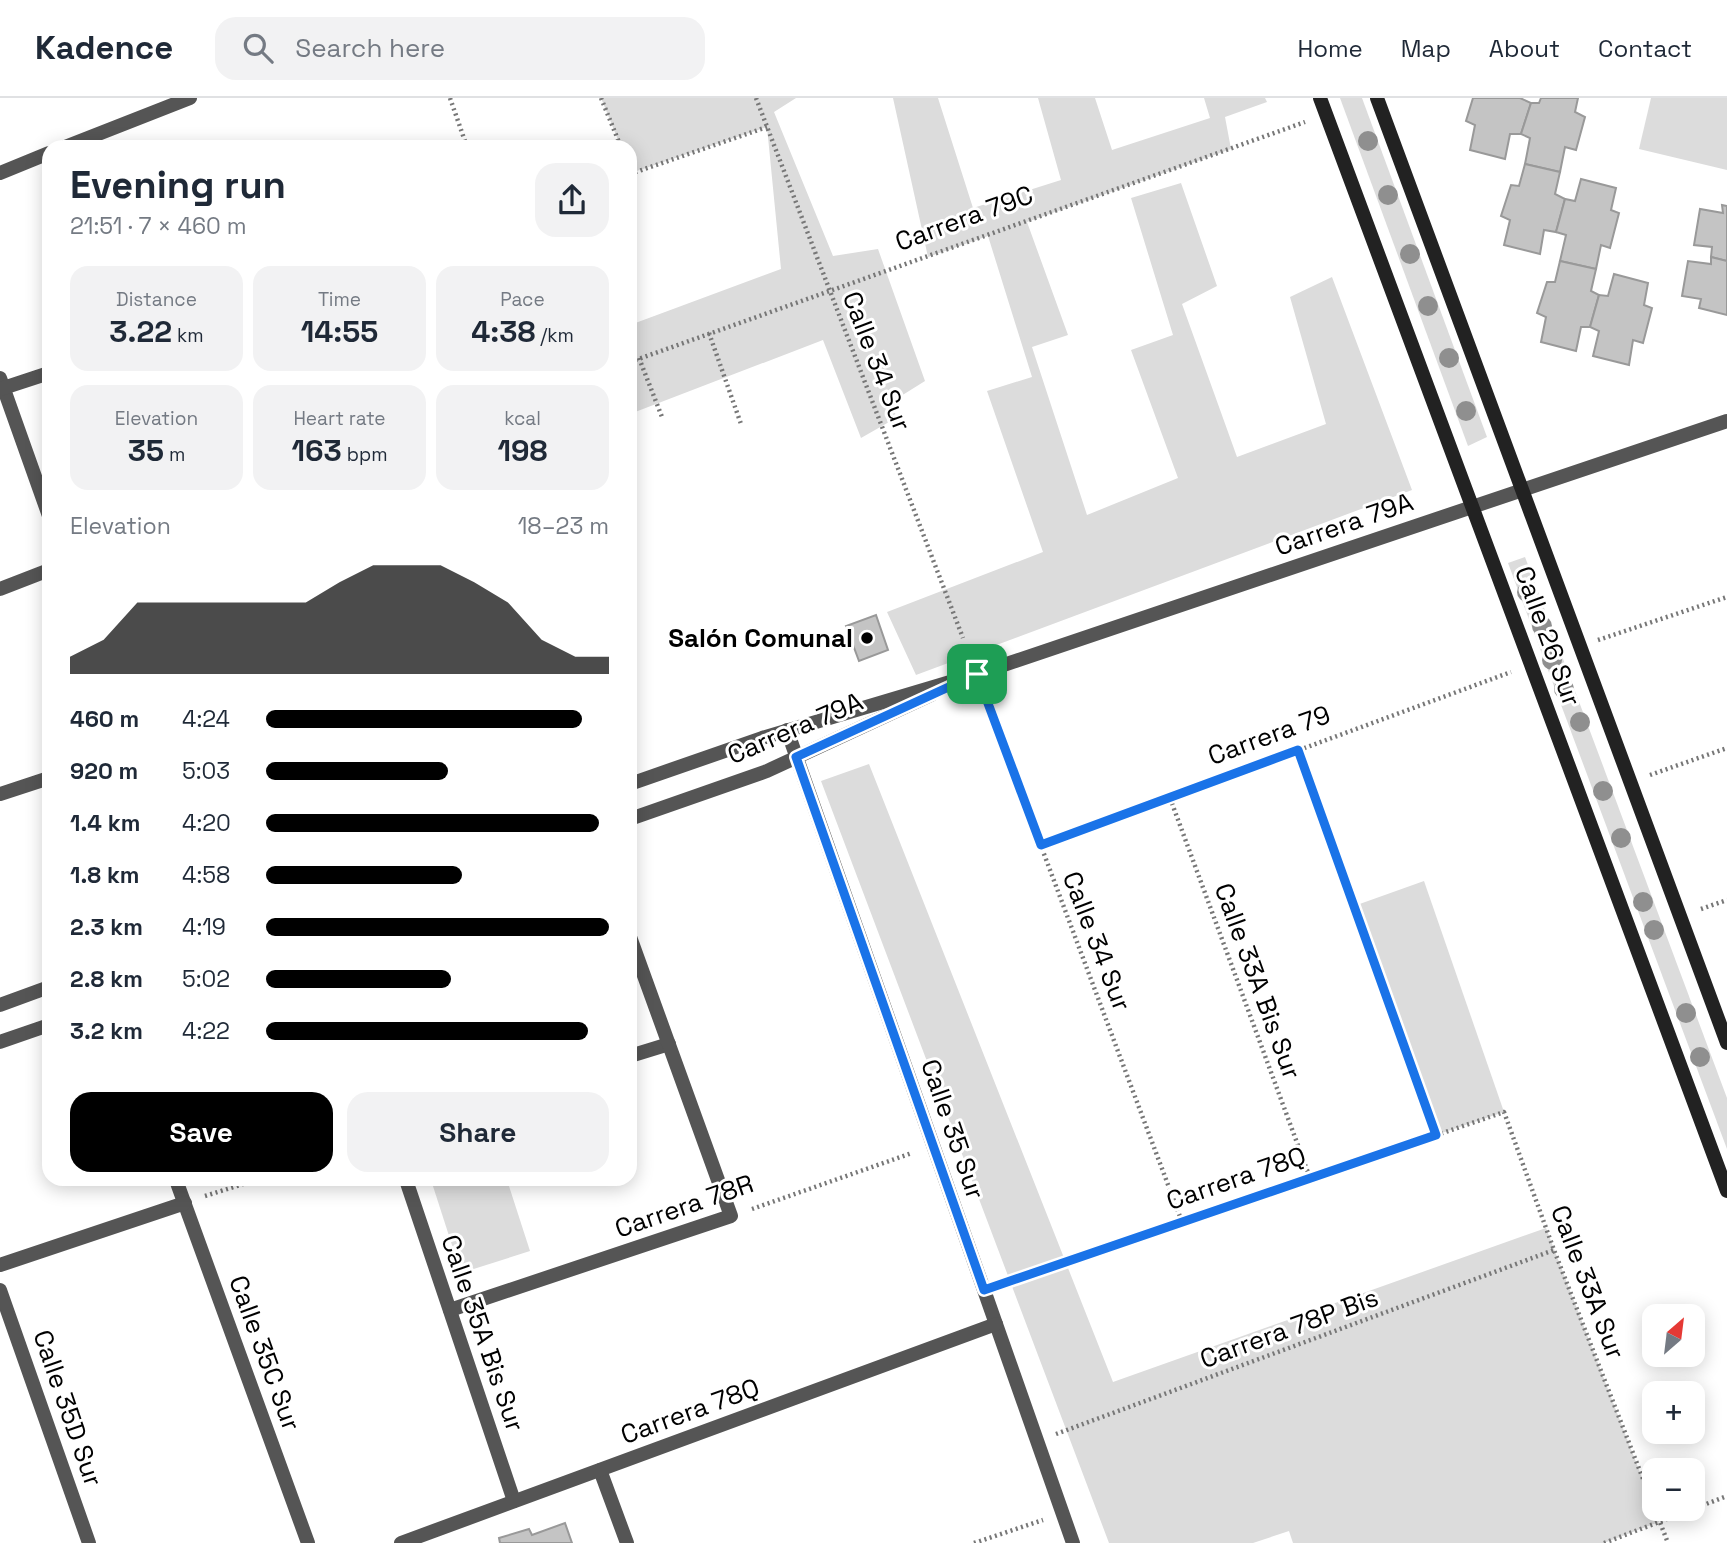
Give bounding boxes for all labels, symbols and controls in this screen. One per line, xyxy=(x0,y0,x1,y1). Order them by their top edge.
search box xyxy=(215,17,705,80)
text: Kadence xyxy=(35,27,173,69)
icon: search xyxy=(239,29,277,67)
text: Search here xyxy=(295,31,445,65)
text: Home xyxy=(1297,33,1363,64)
text: Map xyxy=(1401,33,1451,64)
text: About xyxy=(1489,33,1560,64)
text: Contact xyxy=(1598,33,1692,64)
text: Evening run xyxy=(70,161,286,209)
button: share xyxy=(535,163,609,237)
street label: Carrera 79C xyxy=(890,177,1038,259)
text: 21:51 · 7 × 460 m xyxy=(70,211,246,241)
street label: Calle 34 Sur xyxy=(835,286,919,436)
text: Distance xyxy=(116,287,197,312)
text: Time xyxy=(318,287,361,312)
text: Pace xyxy=(500,287,545,312)
text: 3.22 xyxy=(109,312,172,351)
text: 14:55 xyxy=(301,312,378,351)
text: 4:38 xyxy=(471,312,535,351)
text: km xyxy=(172,323,204,348)
text: /km xyxy=(535,323,574,348)
text: Elevation xyxy=(115,406,198,431)
text: Heart rate xyxy=(293,406,386,431)
text: kcal xyxy=(504,406,541,431)
text: 35 xyxy=(128,431,164,470)
text: 163 xyxy=(291,431,342,470)
text: 198 xyxy=(497,431,548,470)
text: m xyxy=(164,442,185,467)
text: bpm xyxy=(342,442,388,467)
street label: Carrera 79A xyxy=(1270,484,1418,564)
text: Elevation xyxy=(70,511,171,541)
text: 18–23 m xyxy=(518,511,609,541)
street label: Calle 26 Sur xyxy=(1507,561,1589,711)
place label: Salón Comunal xyxy=(668,621,853,655)
marker: Salón Comunal xyxy=(859,630,875,646)
pin xyxy=(947,644,1007,704)
icon: arrive xyxy=(958,655,996,693)
street label: Carrera 79A xyxy=(722,684,868,772)
street label: Carrera 79 xyxy=(1203,697,1335,773)
text: 460 m xyxy=(70,704,139,734)
text: 4:24 xyxy=(182,704,230,734)
text: 920 m xyxy=(70,756,138,786)
text: 5:03 xyxy=(182,756,230,786)
text: 1.4 km xyxy=(70,808,140,838)
text: 4:20 xyxy=(182,808,231,838)
text: 1.8 km xyxy=(70,860,140,890)
text: 4:58 xyxy=(182,860,230,890)
street label: Calle 34 Sur xyxy=(1055,866,1139,1016)
street label: Calle 33A Bis Sur xyxy=(1207,878,1309,1084)
text: 2.3 km xyxy=(70,912,143,942)
text: 4:19 xyxy=(182,912,226,942)
text: 2.8 km xyxy=(70,964,143,994)
text: 5:02 xyxy=(182,964,230,994)
text: 3.2 km xyxy=(70,1016,143,1046)
text: 4:22 xyxy=(182,1016,230,1046)
street label: Calle 35 Sur xyxy=(913,1054,993,1204)
button: Save xyxy=(70,1092,333,1172)
button: Share xyxy=(347,1092,609,1172)
street label: Carrera 78Q xyxy=(1162,1138,1310,1218)
street label: Carrera 78R xyxy=(610,1166,758,1246)
street label: Calle 33A Sur xyxy=(1543,1200,1633,1364)
street label: Calle 35A Bis Sur xyxy=(433,1230,533,1436)
street label: Calle 35C Sur xyxy=(221,1271,309,1435)
street label: Carrera 78P Bis xyxy=(1195,1280,1383,1376)
north arrow xyxy=(1642,1304,1704,1367)
map controls xyxy=(1642,1304,1705,1521)
street label: Calle 35D Sur xyxy=(25,1325,111,1491)
street label: Carrera 78Q xyxy=(616,1370,764,1452)
button: + xyxy=(1642,1381,1705,1444)
button: − xyxy=(1642,1458,1705,1521)

